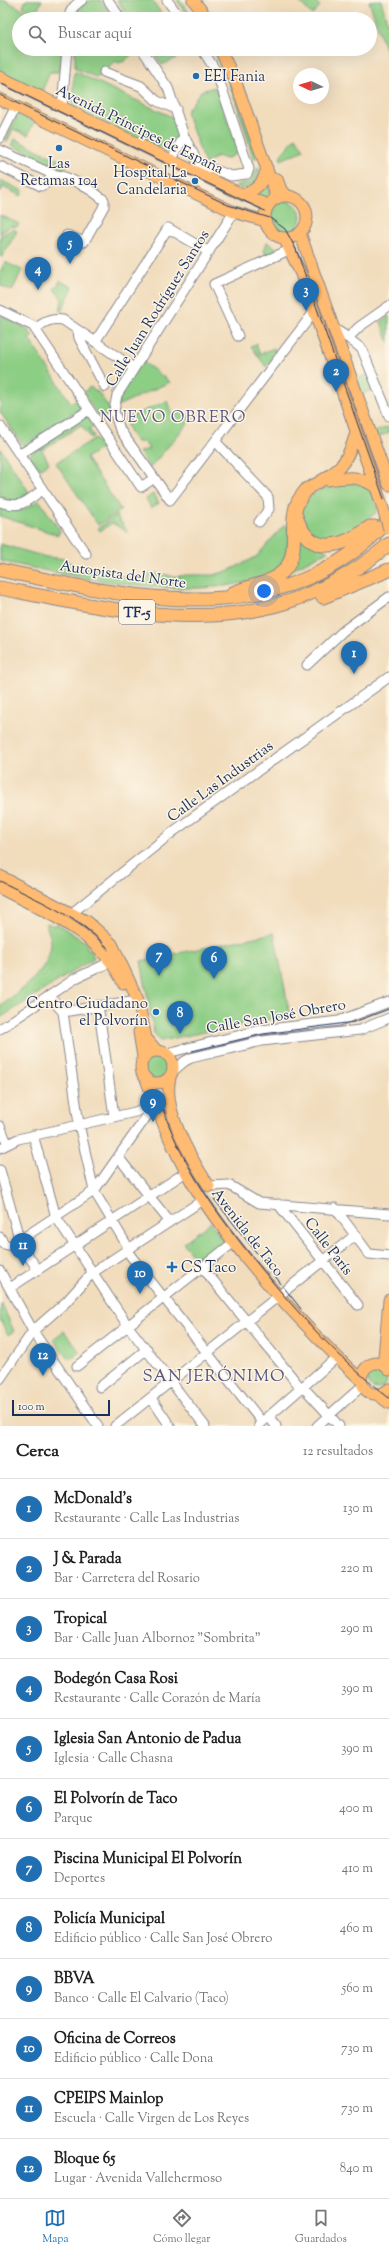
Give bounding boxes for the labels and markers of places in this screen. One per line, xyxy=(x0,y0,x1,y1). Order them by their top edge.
place label: EEI Fania xyxy=(204,67,265,88)
marker: EEI Fania xyxy=(191,71,201,81)
marker: Las Retamas 104 xyxy=(54,143,64,153)
place label: Las Retamas 104 xyxy=(20,154,98,192)
place label: Hospital La Candelaria xyxy=(113,163,187,201)
marker: Hospital La Candelaria xyxy=(190,176,200,186)
pin: 5 xyxy=(57,231,83,264)
pin: 4 xyxy=(25,257,51,290)
pin: 3 xyxy=(293,278,319,311)
pin: 2 xyxy=(323,359,349,392)
pin: 1 xyxy=(341,641,367,674)
pin: 7 xyxy=(146,943,172,976)
pin: 6 xyxy=(201,946,227,979)
place label: Centro Ciudadano el Polvorín xyxy=(26,994,148,1032)
pin: 8 xyxy=(167,1001,193,1034)
marker: Centro Ciudadano el Polvorín xyxy=(151,1007,161,1017)
pin: 9 xyxy=(140,1089,166,1122)
pin: 11 xyxy=(10,1233,36,1266)
place label: CS Taco xyxy=(181,1258,236,1279)
pin: 10 xyxy=(127,1261,153,1294)
marker: CS Taco xyxy=(166,1261,178,1273)
pin: 12 xyxy=(30,1343,56,1376)

